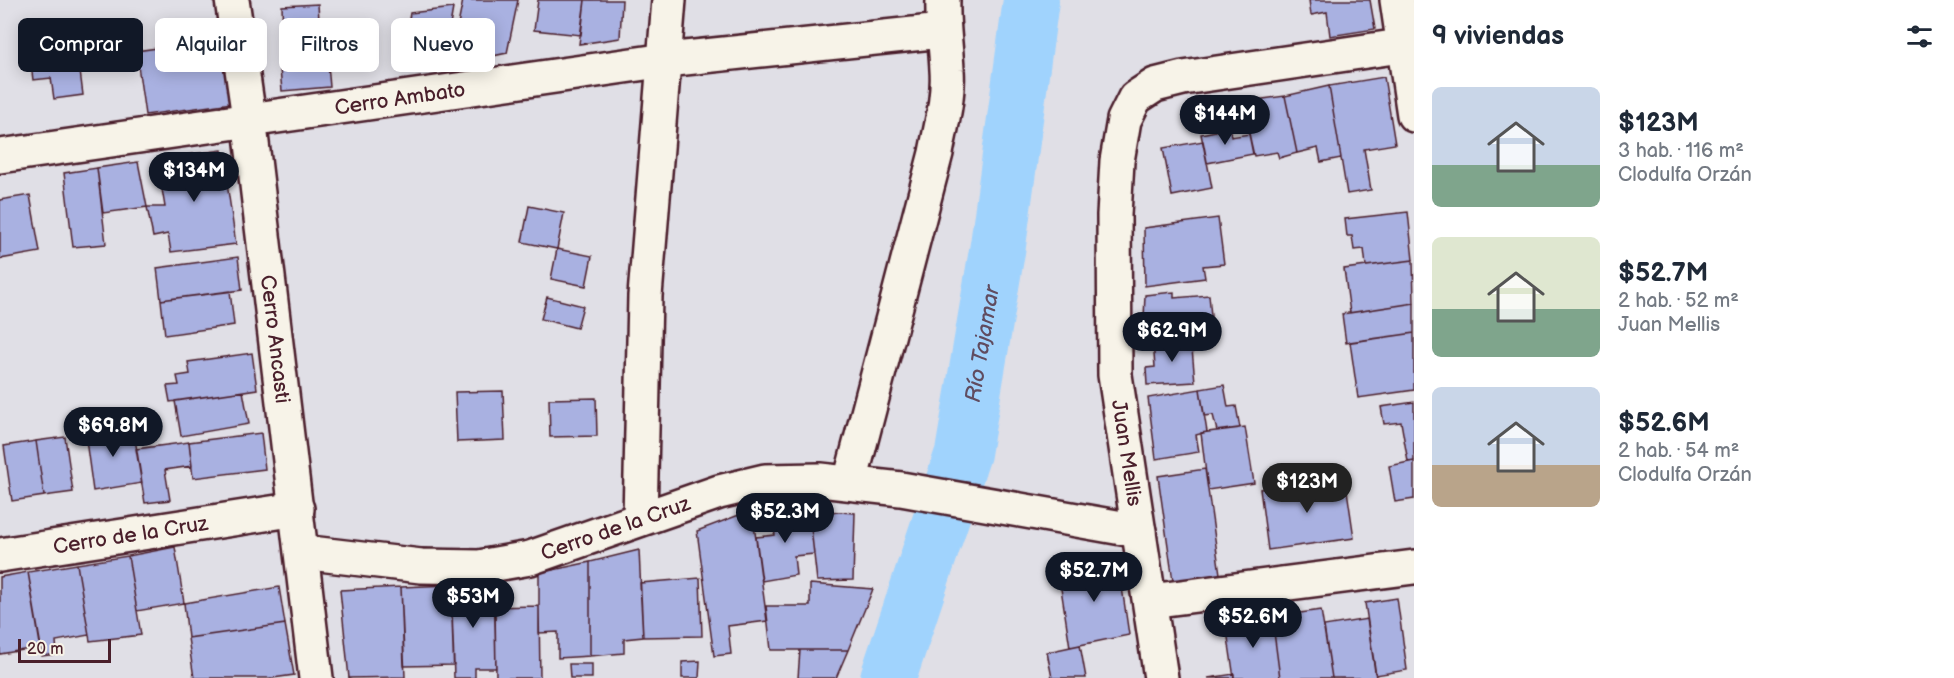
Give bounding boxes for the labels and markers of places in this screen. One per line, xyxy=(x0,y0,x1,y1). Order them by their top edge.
pin: $144M xyxy=(1183,95,1267,146)
pin: $134M xyxy=(152,152,236,203)
pin: $62.9M xyxy=(1123,312,1221,363)
pin: $69.8M xyxy=(64,407,162,458)
pin: $123M xyxy=(1265,463,1349,514)
pin: $52.3M xyxy=(736,493,834,544)
pin: $52.7M xyxy=(1045,552,1143,603)
pin: $53M xyxy=(437,578,509,629)
pin: $52.6M xyxy=(1204,598,1302,649)

